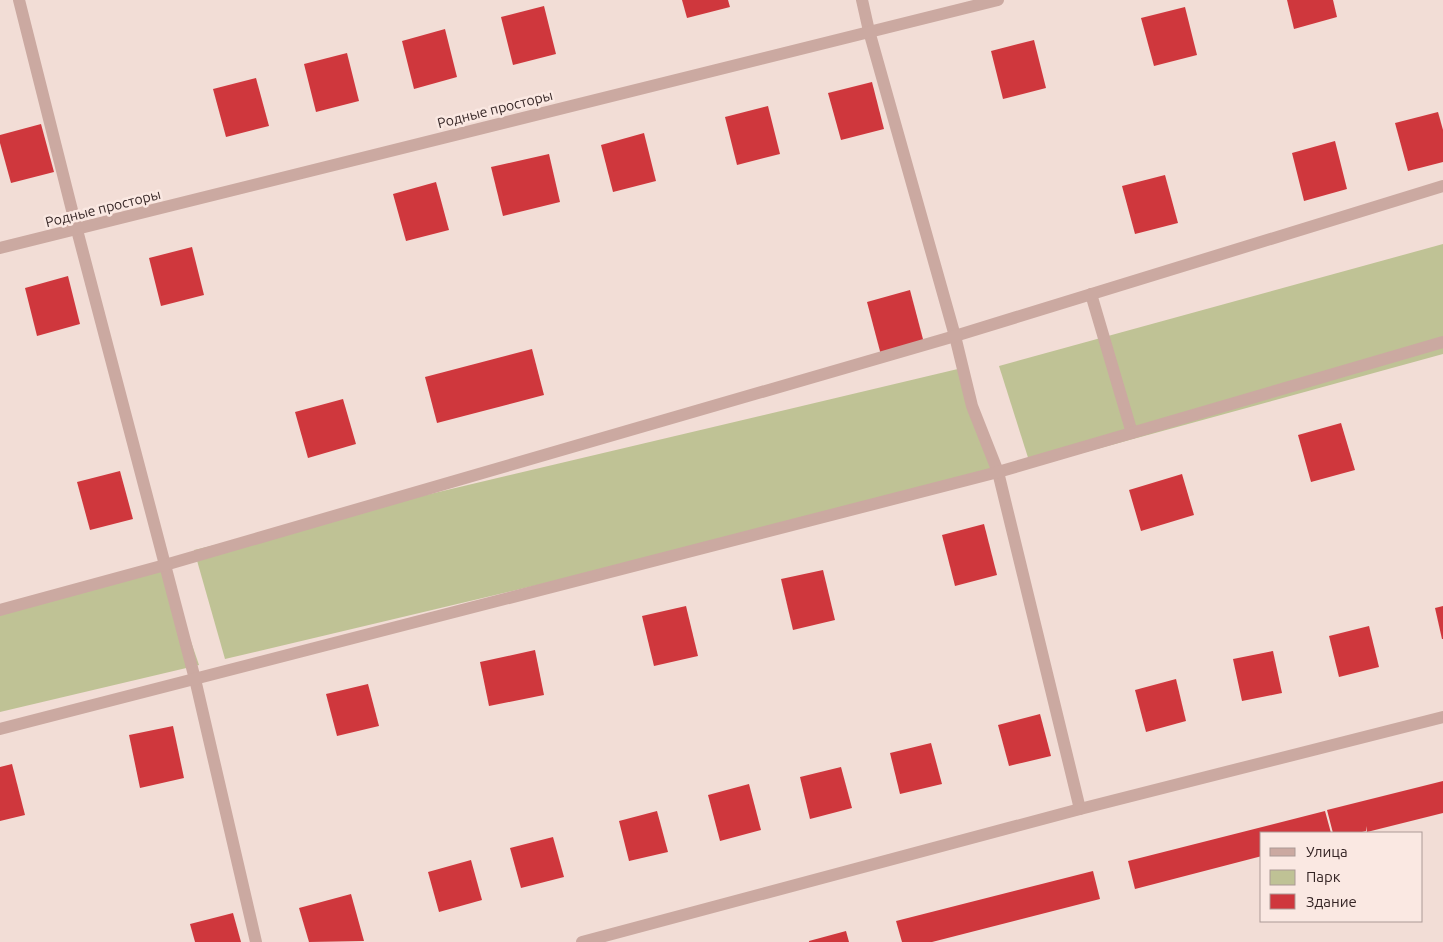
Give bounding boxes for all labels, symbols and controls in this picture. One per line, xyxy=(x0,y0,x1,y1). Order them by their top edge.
street label: Родные просторы xyxy=(436,87,554,131)
street label: Родные просторы xyxy=(44,186,162,230)
legend xyxy=(1260,832,1423,922)
text: Улица xyxy=(1306,843,1348,860)
text: Парк xyxy=(1306,868,1341,885)
text: Здание xyxy=(1306,893,1357,910)

